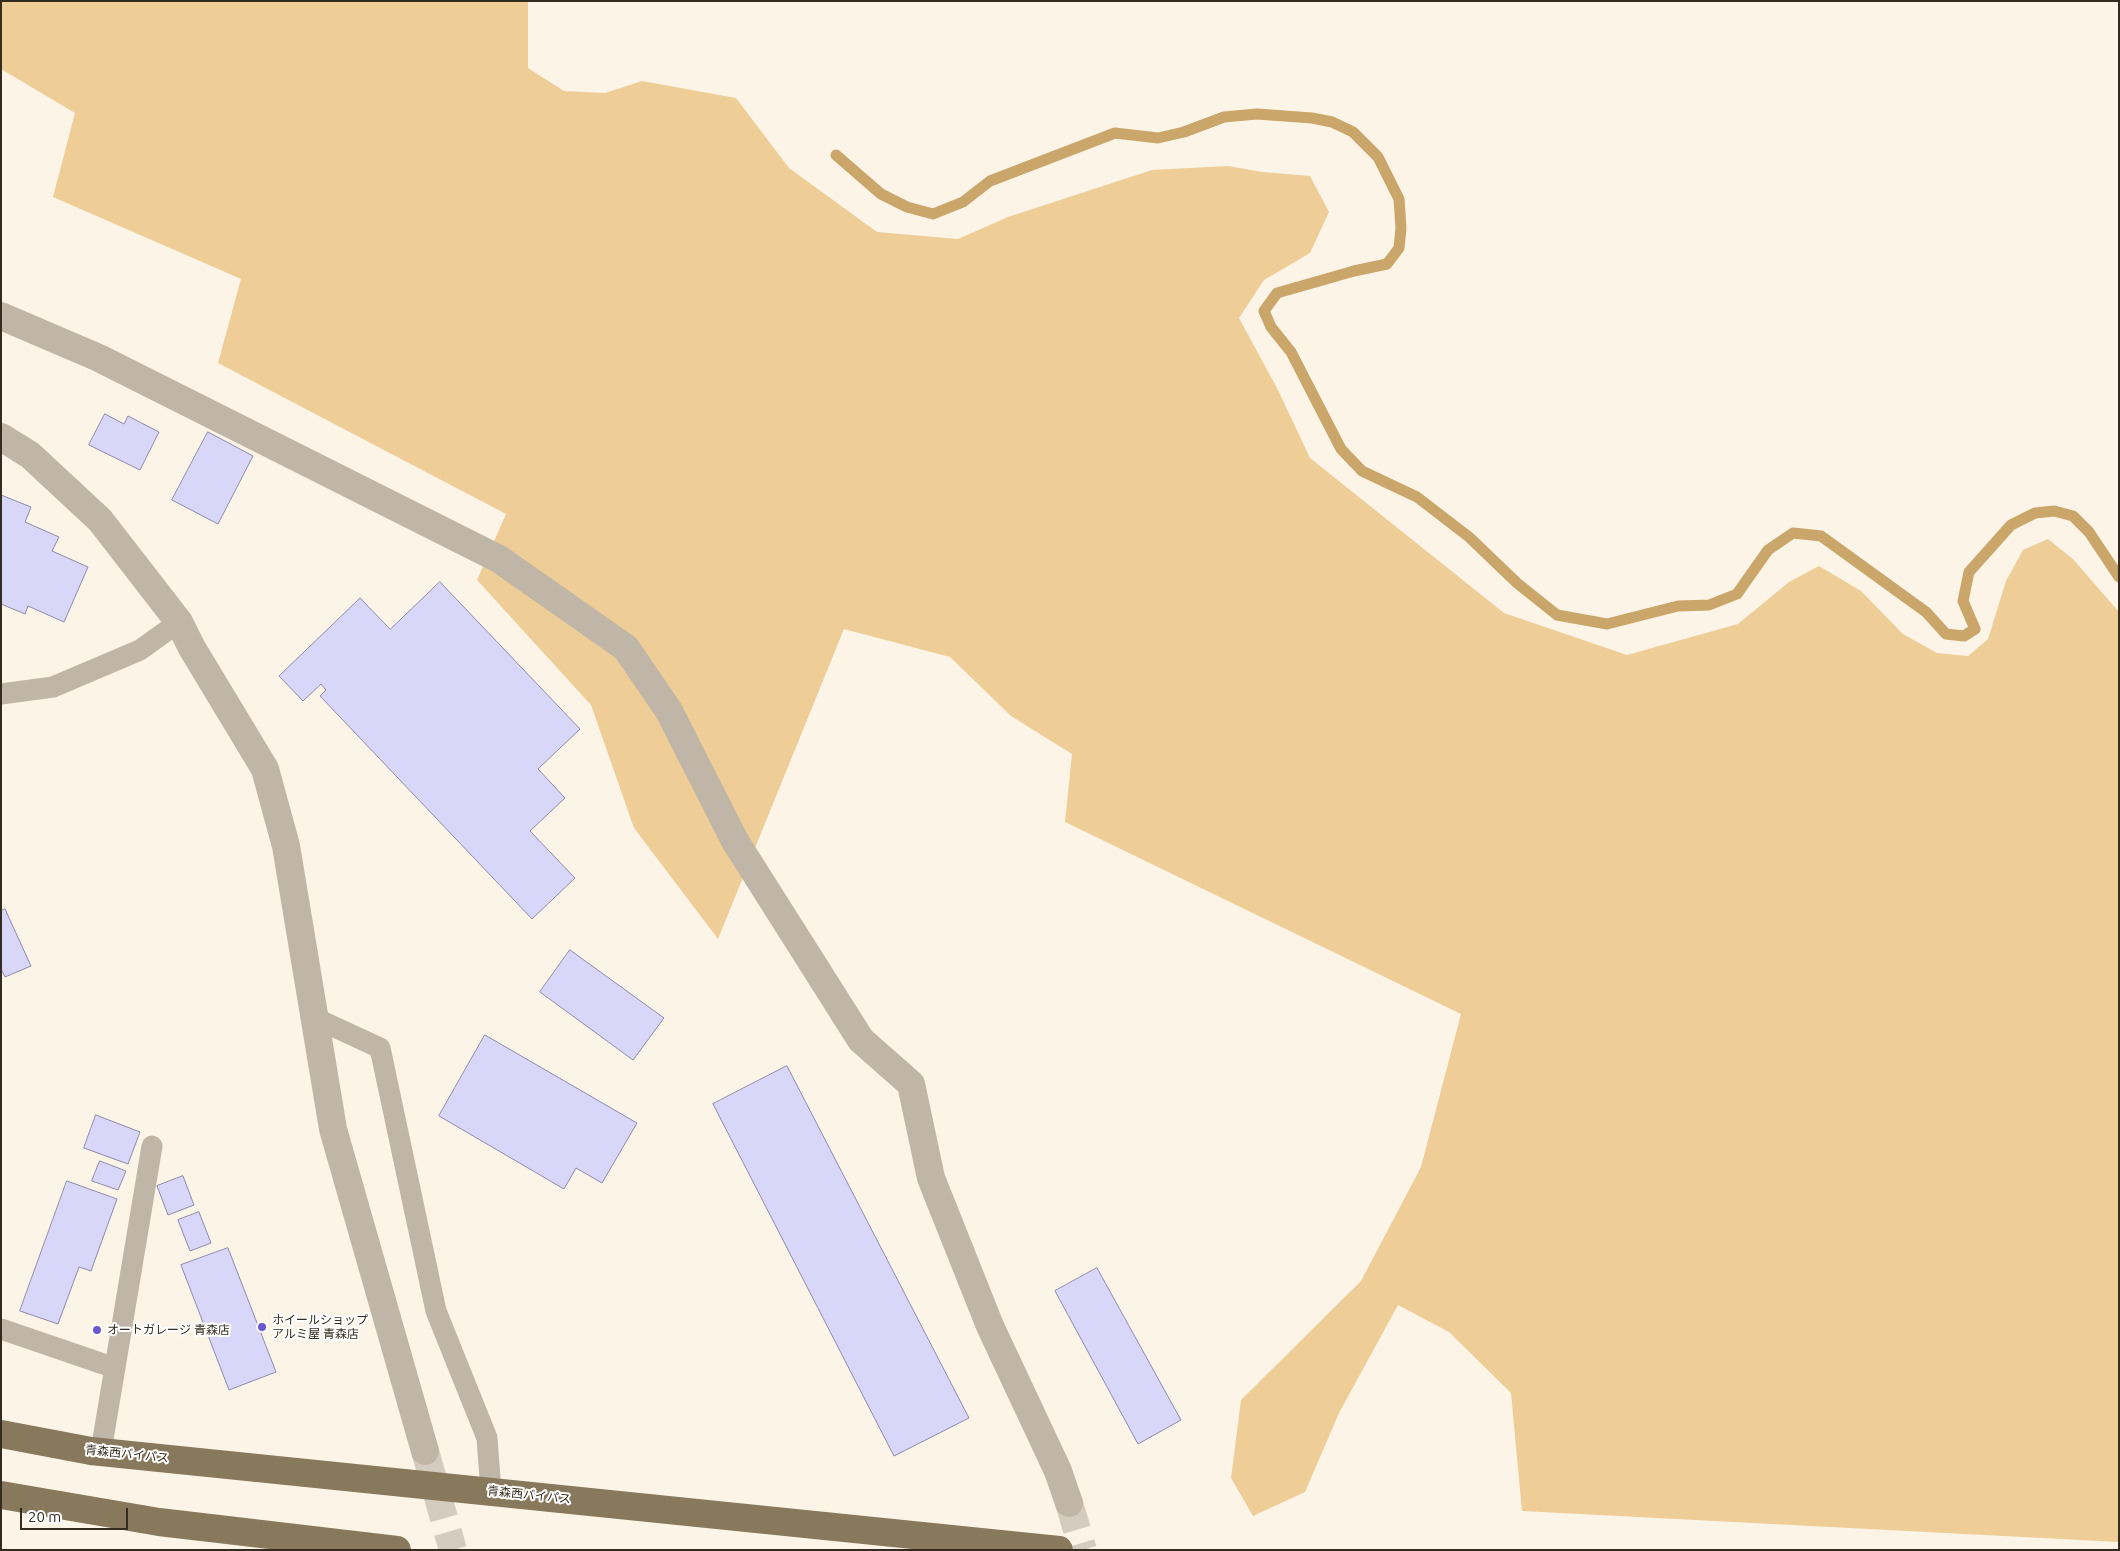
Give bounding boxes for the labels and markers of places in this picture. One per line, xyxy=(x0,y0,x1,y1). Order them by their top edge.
place label: ホイールショップ アルミ屋 青森店 xyxy=(272,1313,368,1341)
marker: ホイールショップ アルミ屋 青森店 xyxy=(256,1321,268,1333)
place label: オートガレージ 青森店 xyxy=(107,1323,230,1337)
marker: オートガレージ 青森店 xyxy=(91,1324,103,1336)

